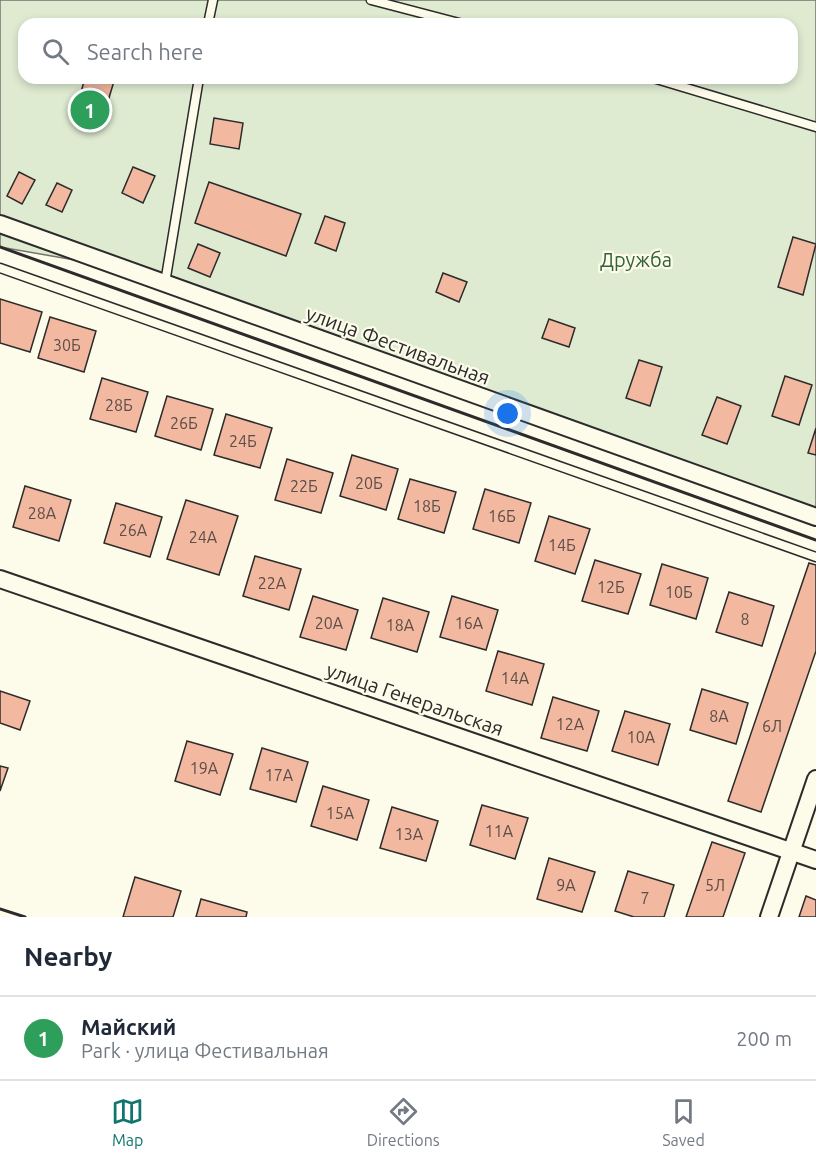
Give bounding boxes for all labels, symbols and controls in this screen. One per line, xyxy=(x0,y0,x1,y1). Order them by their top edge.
search box xyxy=(18,18,798,84)
icon: search xyxy=(39,35,72,68)
text: Search here xyxy=(87,39,203,64)
pin: 1 xyxy=(70,88,110,132)
park label: Дружба xyxy=(600,248,672,271)
street label: улица Фестивальная xyxy=(303,301,493,389)
house number: 30Б xyxy=(53,336,81,354)
house number: 28Б xyxy=(105,396,133,414)
your location xyxy=(493,399,522,428)
house number: 26Б xyxy=(170,414,198,432)
house number: 24Б xyxy=(229,432,257,450)
house number: 20Б xyxy=(355,474,383,492)
house number: 22Б xyxy=(290,477,318,495)
house number: 18Б xyxy=(413,497,441,515)
house number: 28А xyxy=(28,504,57,522)
house number: 16Б xyxy=(488,507,516,525)
house number: 26А xyxy=(119,521,148,539)
house number: 24А xyxy=(189,528,218,546)
house number: 14Б xyxy=(548,536,576,554)
house number: 22А xyxy=(258,574,287,592)
house number: 12Б xyxy=(597,578,625,596)
house number: 10Б xyxy=(665,583,693,601)
house number: 8 xyxy=(740,610,750,628)
house number: 20А xyxy=(315,614,344,632)
house number: 16А xyxy=(455,614,484,632)
house number: 18А xyxy=(386,616,415,634)
street label: улица Генеральская xyxy=(323,658,507,740)
house number: 14А xyxy=(501,669,530,687)
house number: 8А xyxy=(709,707,729,725)
house number: 12А xyxy=(556,715,585,733)
house number: 6Л xyxy=(762,717,782,735)
house number: 10А xyxy=(627,728,656,746)
house number: 19А xyxy=(190,759,219,777)
house number: 17А xyxy=(265,766,294,784)
house number: 15А xyxy=(326,804,355,822)
house number: 11А xyxy=(485,822,514,840)
house number: 13А xyxy=(395,825,424,843)
house number: 9А xyxy=(556,876,576,894)
house number: 5Л xyxy=(705,876,725,894)
house number: 7 xyxy=(640,889,650,907)
text: Nearby xyxy=(24,942,112,971)
text: Майский xyxy=(81,1014,176,1039)
text: 1 xyxy=(38,1027,49,1050)
text: 200 m xyxy=(736,1027,792,1050)
text: Park · улица Фестивальная xyxy=(81,1039,329,1062)
tab: Map xyxy=(111,1095,144,1149)
tab: Directions xyxy=(367,1095,440,1149)
tab: Saved xyxy=(662,1095,705,1149)

